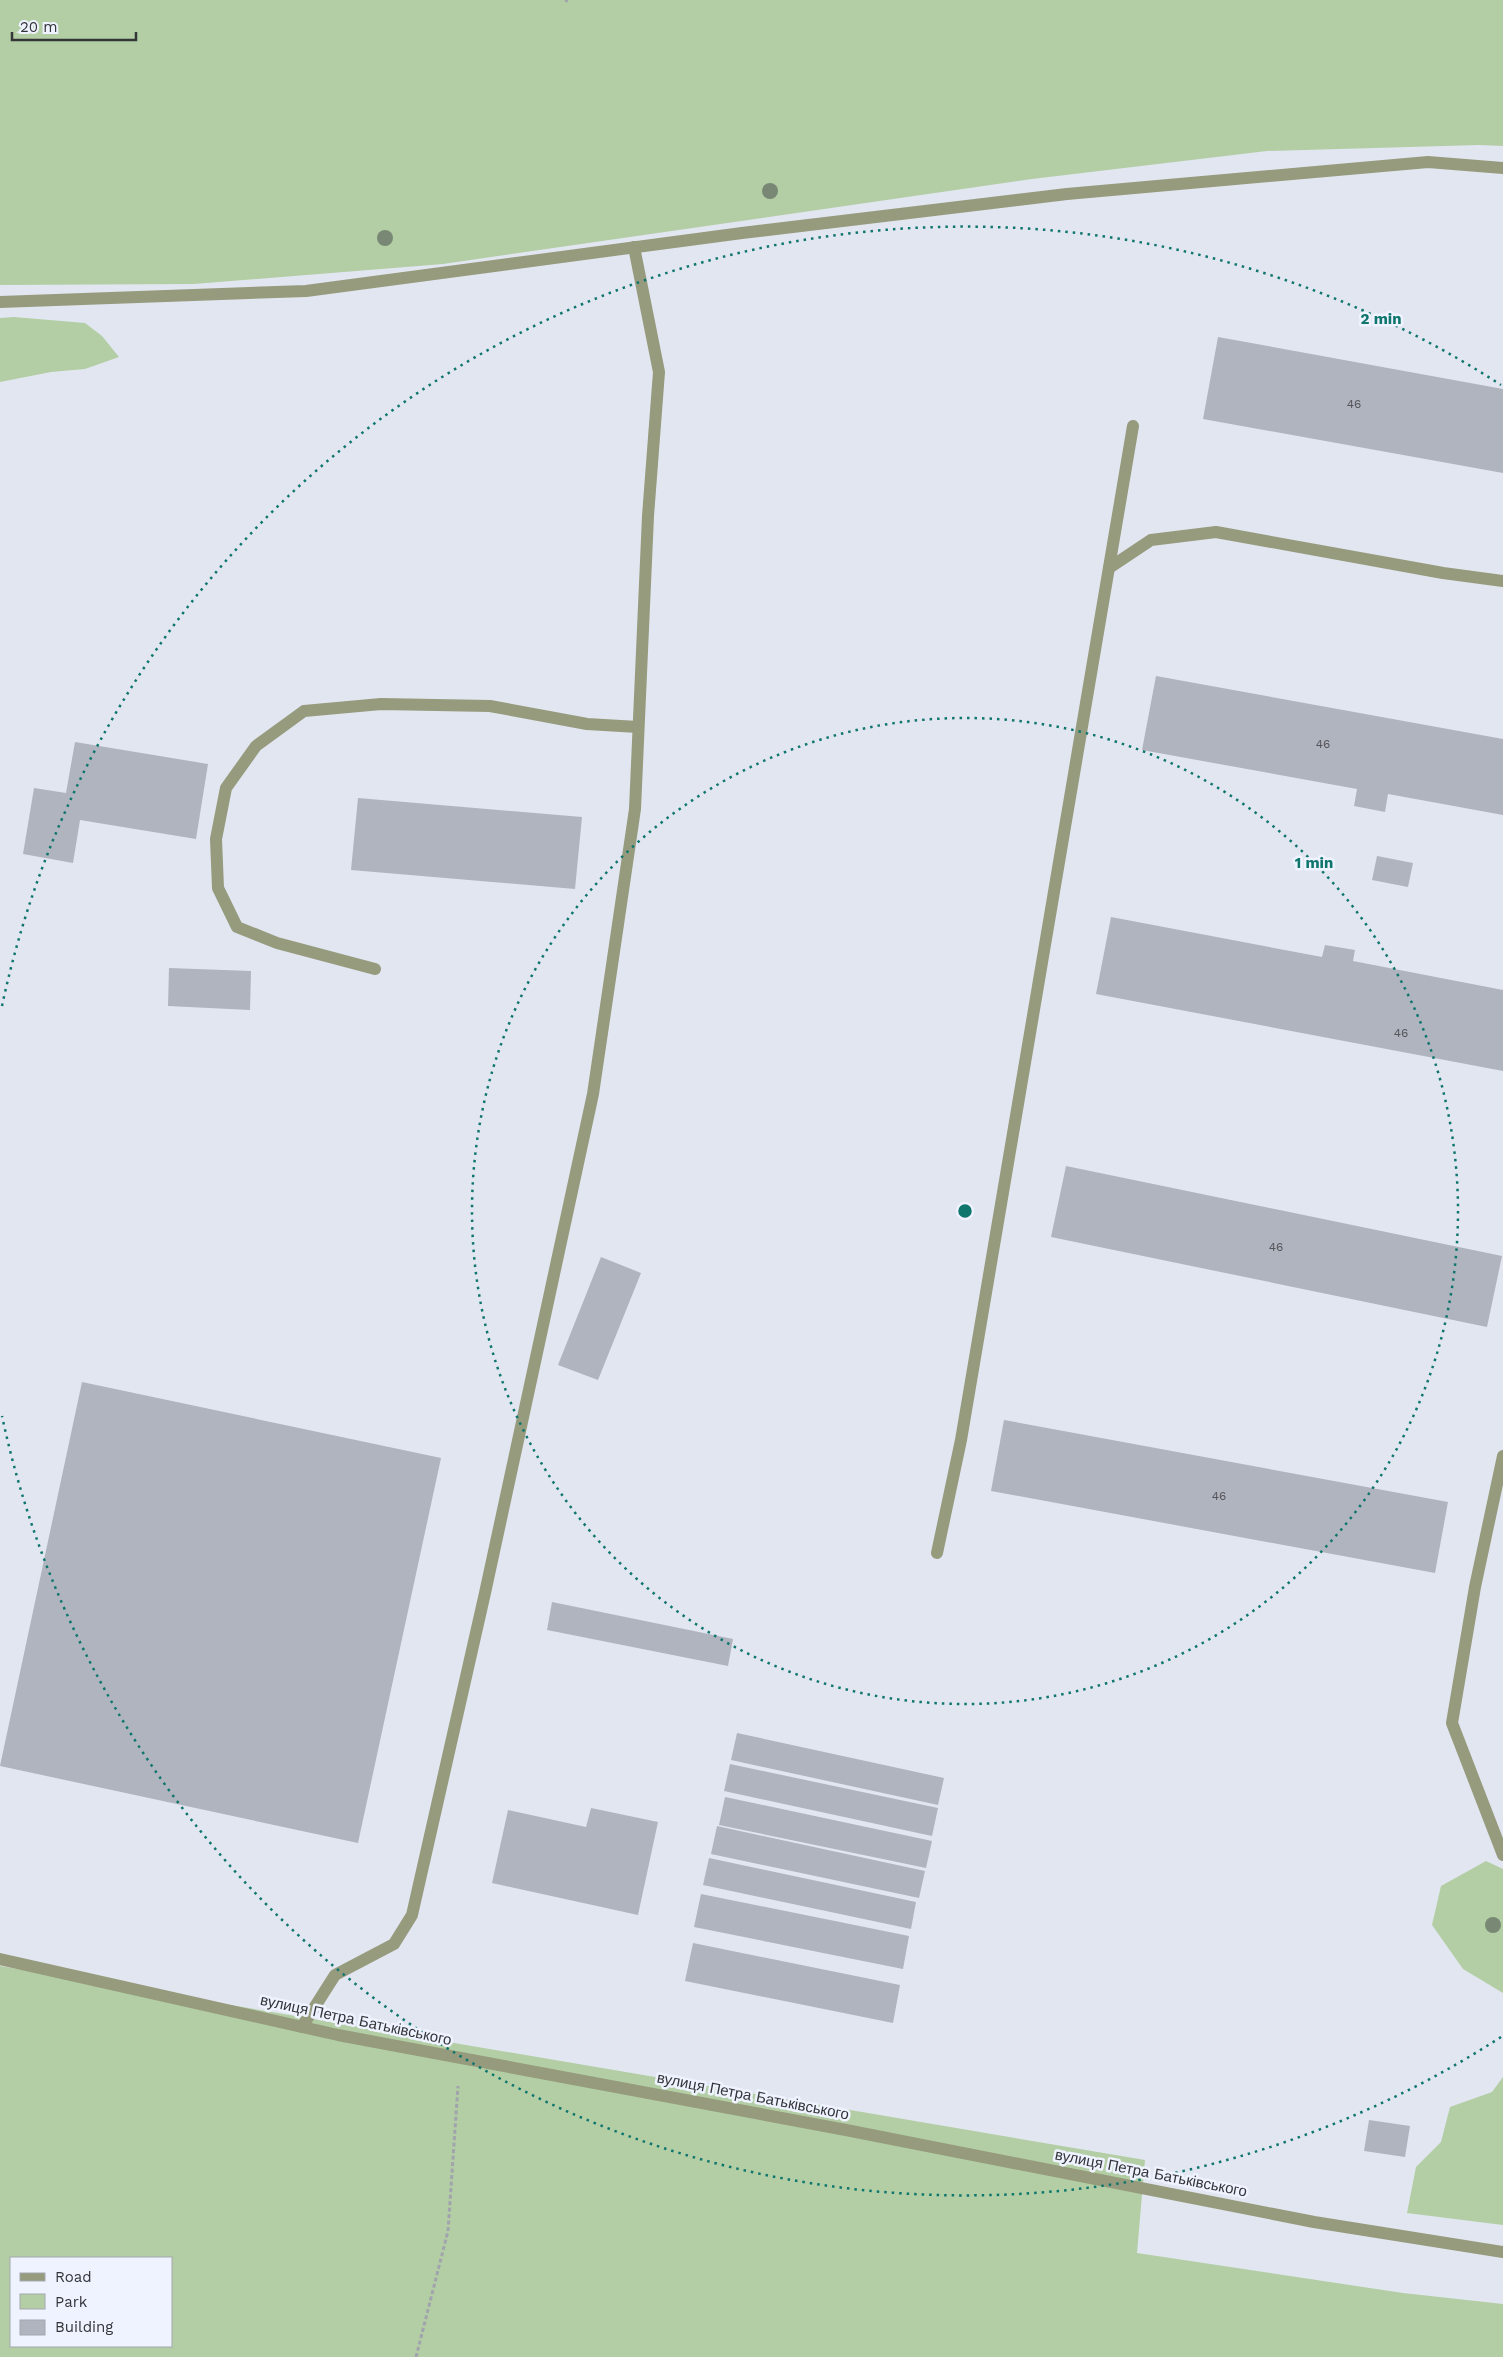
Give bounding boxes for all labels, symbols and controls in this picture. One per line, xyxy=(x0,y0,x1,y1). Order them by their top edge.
scale bar xyxy=(12,10,136,42)
text: 20 m xyxy=(20,18,58,36)
text: 2 min xyxy=(1360,310,1402,328)
house number: 46 xyxy=(1347,397,1361,411)
house number: 46 xyxy=(1316,737,1330,751)
text: 1 min xyxy=(1295,854,1333,872)
house number: 46 xyxy=(1394,1026,1408,1040)
centre of rings xyxy=(956,1202,974,1220)
house number: 46 xyxy=(1269,1240,1283,1254)
house number: 46 xyxy=(1212,1489,1226,1503)
street label: вулиця Петра Батьківського xyxy=(259,1991,453,2049)
street label: вулиця Петра Батьківського xyxy=(655,2069,851,2123)
street label: вулиця Петра Батьківського xyxy=(1053,2146,1249,2200)
legend xyxy=(10,2257,172,2347)
text: Road xyxy=(55,2268,92,2286)
text: Park xyxy=(55,2293,88,2311)
text: Building xyxy=(55,2318,113,2336)

